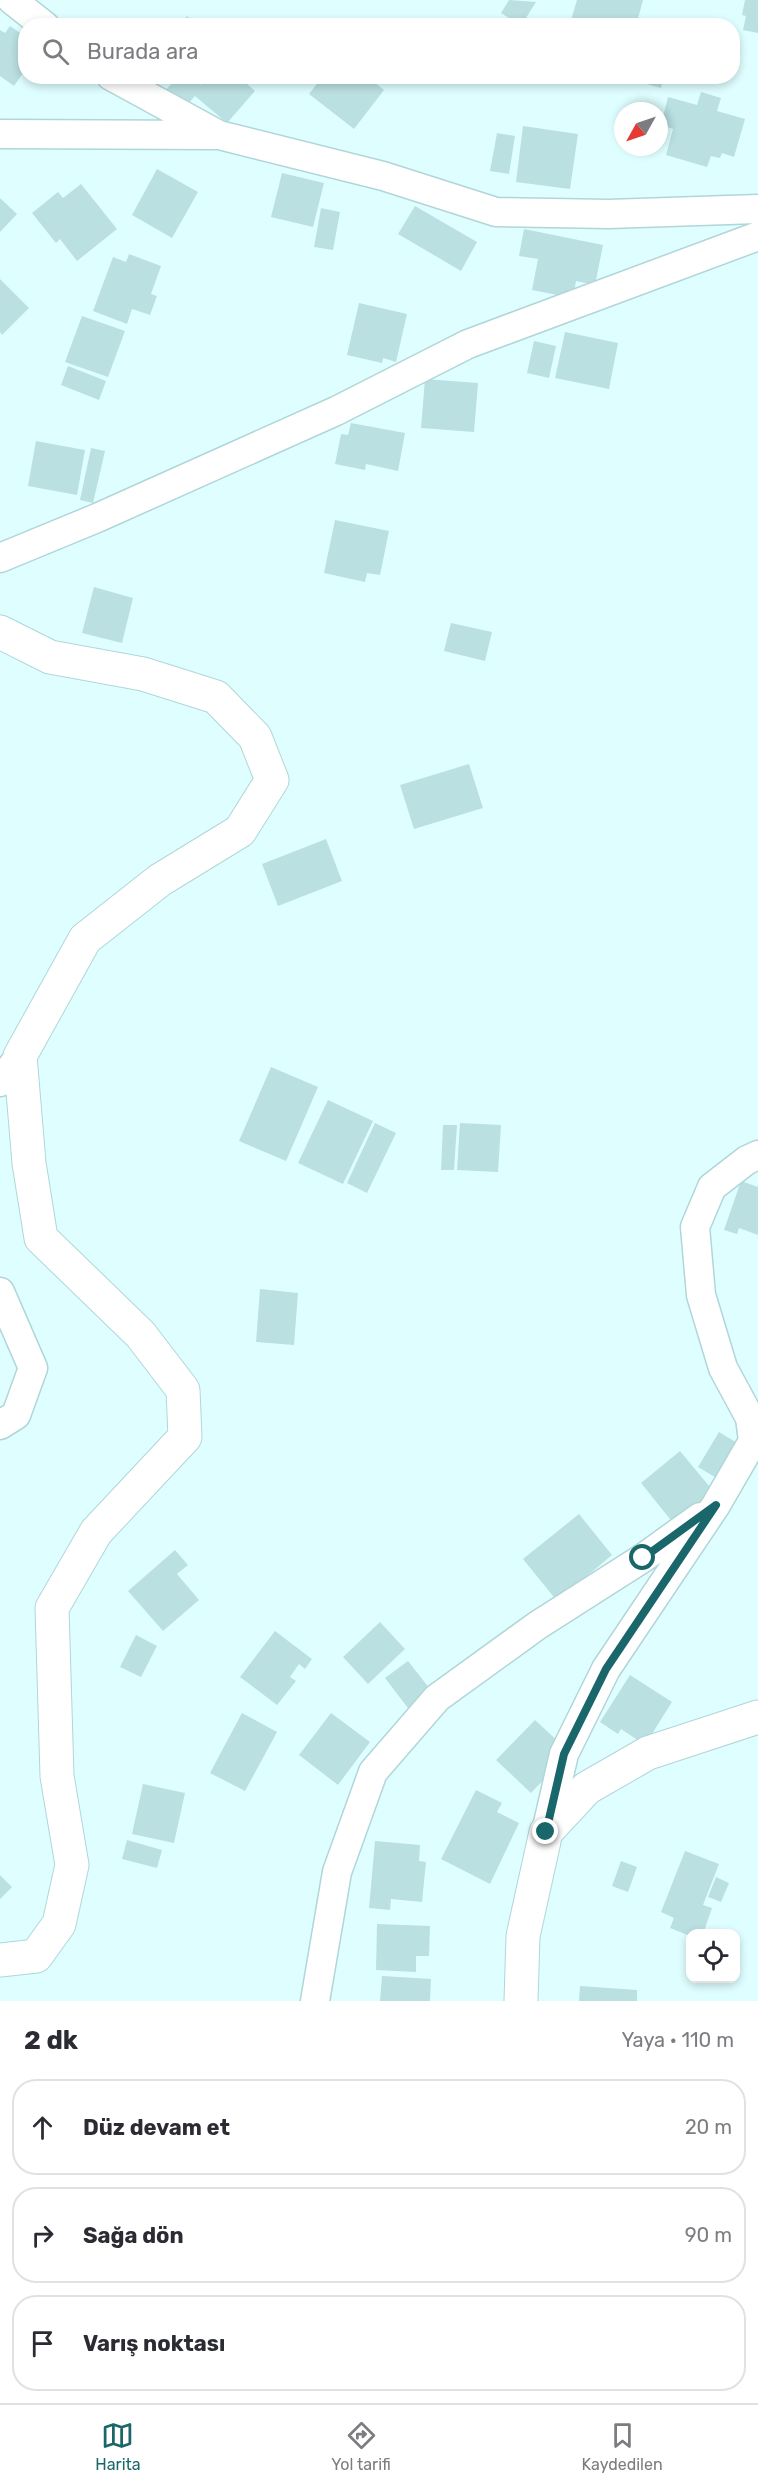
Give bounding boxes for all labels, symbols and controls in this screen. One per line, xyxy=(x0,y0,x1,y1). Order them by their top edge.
search box xyxy=(18,18,740,84)
icon: search xyxy=(39,35,72,68)
text: Burada ara xyxy=(87,38,198,65)
north arrow xyxy=(614,102,668,156)
route start xyxy=(629,1544,655,1570)
route end xyxy=(532,1818,558,1844)
map controls xyxy=(686,1929,740,1983)
button: locate xyxy=(686,1929,740,1983)
text: 2 dk xyxy=(24,2025,78,2056)
text: Yaya · 110 m xyxy=(622,2028,734,2052)
icon: ahead xyxy=(26,2111,59,2144)
text: Düz devam et xyxy=(83,2114,230,2141)
text: 20 m xyxy=(685,2115,732,2139)
icon: right xyxy=(26,2219,59,2252)
text: Sağa dön xyxy=(83,2222,184,2249)
text: 90 m xyxy=(685,2223,732,2247)
icon: arrive xyxy=(26,2327,59,2360)
text: Varış noktası xyxy=(83,2330,225,2357)
tab: Harita xyxy=(95,2419,141,2474)
tab: Yol tarifi xyxy=(331,2419,391,2474)
tab: Kaydedilen xyxy=(582,2419,663,2474)

